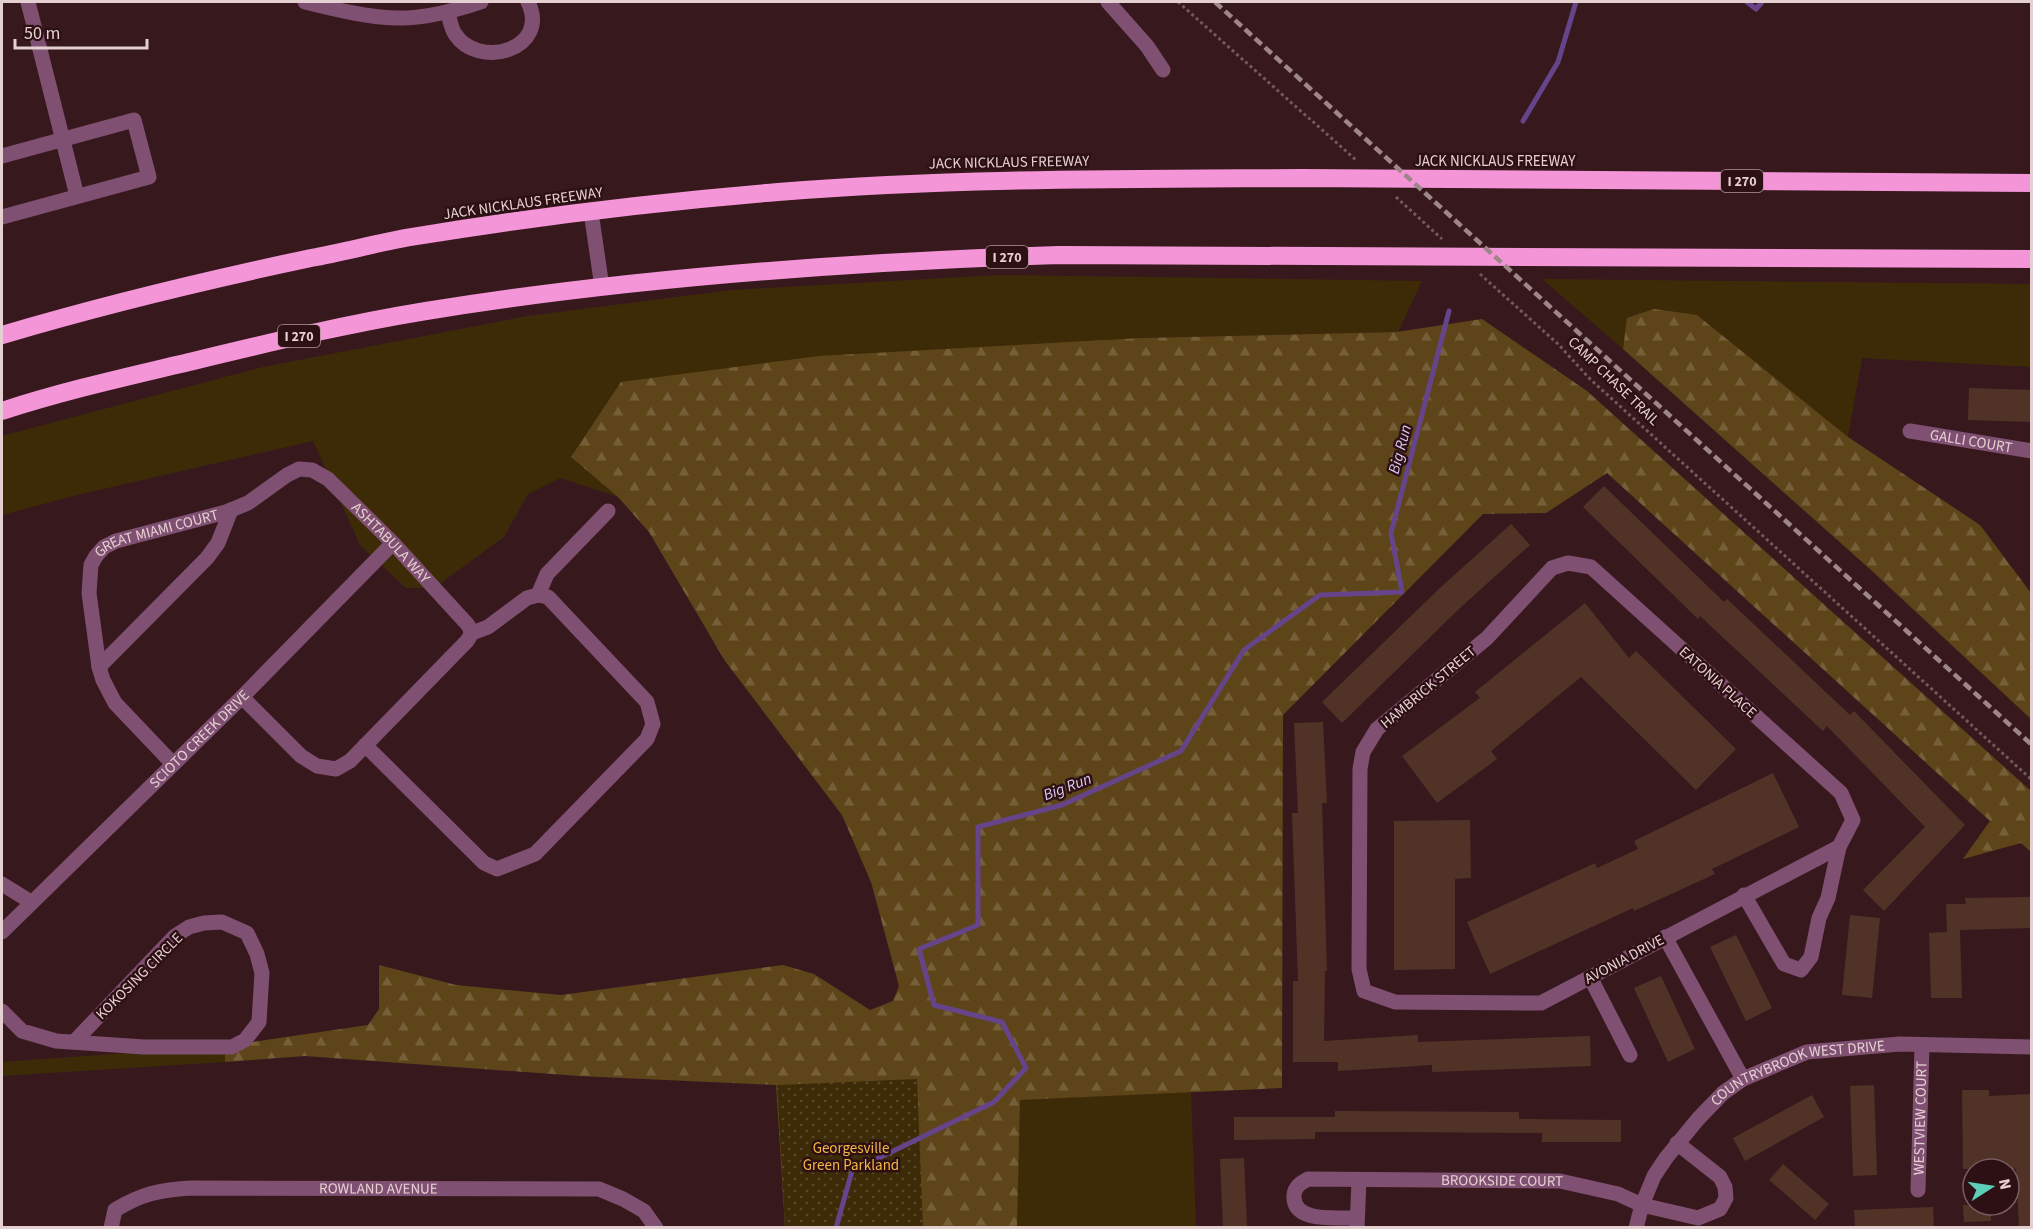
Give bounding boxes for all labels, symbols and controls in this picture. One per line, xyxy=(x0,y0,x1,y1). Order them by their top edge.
scale bar xyxy=(15,12,147,50)
text: 50 m xyxy=(24,21,60,46)
street label: JACK NICKLAUS FREEWAY xyxy=(928,151,1090,174)
street label: JACK NICKLAUS FREEWAY xyxy=(1415,151,1576,172)
road number: I 270 xyxy=(1721,170,1763,192)
street label: JACK NICKLAUS FREEWAY xyxy=(442,182,605,225)
road number: I 270 xyxy=(986,246,1028,268)
road number: I 270 xyxy=(278,325,320,347)
street label: CAMP CHASE TRAIL xyxy=(1563,332,1664,431)
water label: Big Run xyxy=(1383,422,1417,476)
street label: GALLI COURT xyxy=(1928,424,2014,459)
street label: ASHTABULA WAY xyxy=(346,498,435,589)
street label: GREAT MIAMI COURT xyxy=(90,504,221,562)
street label: HAMBRICK STREET xyxy=(1376,641,1480,734)
street label: EATONIA PLACE xyxy=(1674,642,1761,723)
street label: SCIOTO CREEK DRIVE xyxy=(145,685,254,793)
water label: Big Run xyxy=(1040,768,1095,806)
street label: KOKOSING CIRCLE xyxy=(91,928,188,1025)
street label: AVONIA DRIVE xyxy=(1581,930,1668,989)
street label: COUNTRYBROOK WEST DRIVE xyxy=(1706,1035,1886,1111)
street label: WESTVIEW COURT xyxy=(1908,1061,1933,1175)
park label: Georgesville Green Parkland xyxy=(803,1138,899,1176)
north arrow xyxy=(1961,1157,2021,1217)
street label: BROOKSIDE COURT xyxy=(1441,1170,1563,1192)
text: N xyxy=(1993,1177,2017,1192)
street label: ROWLAND AVENUE xyxy=(319,1178,438,1200)

